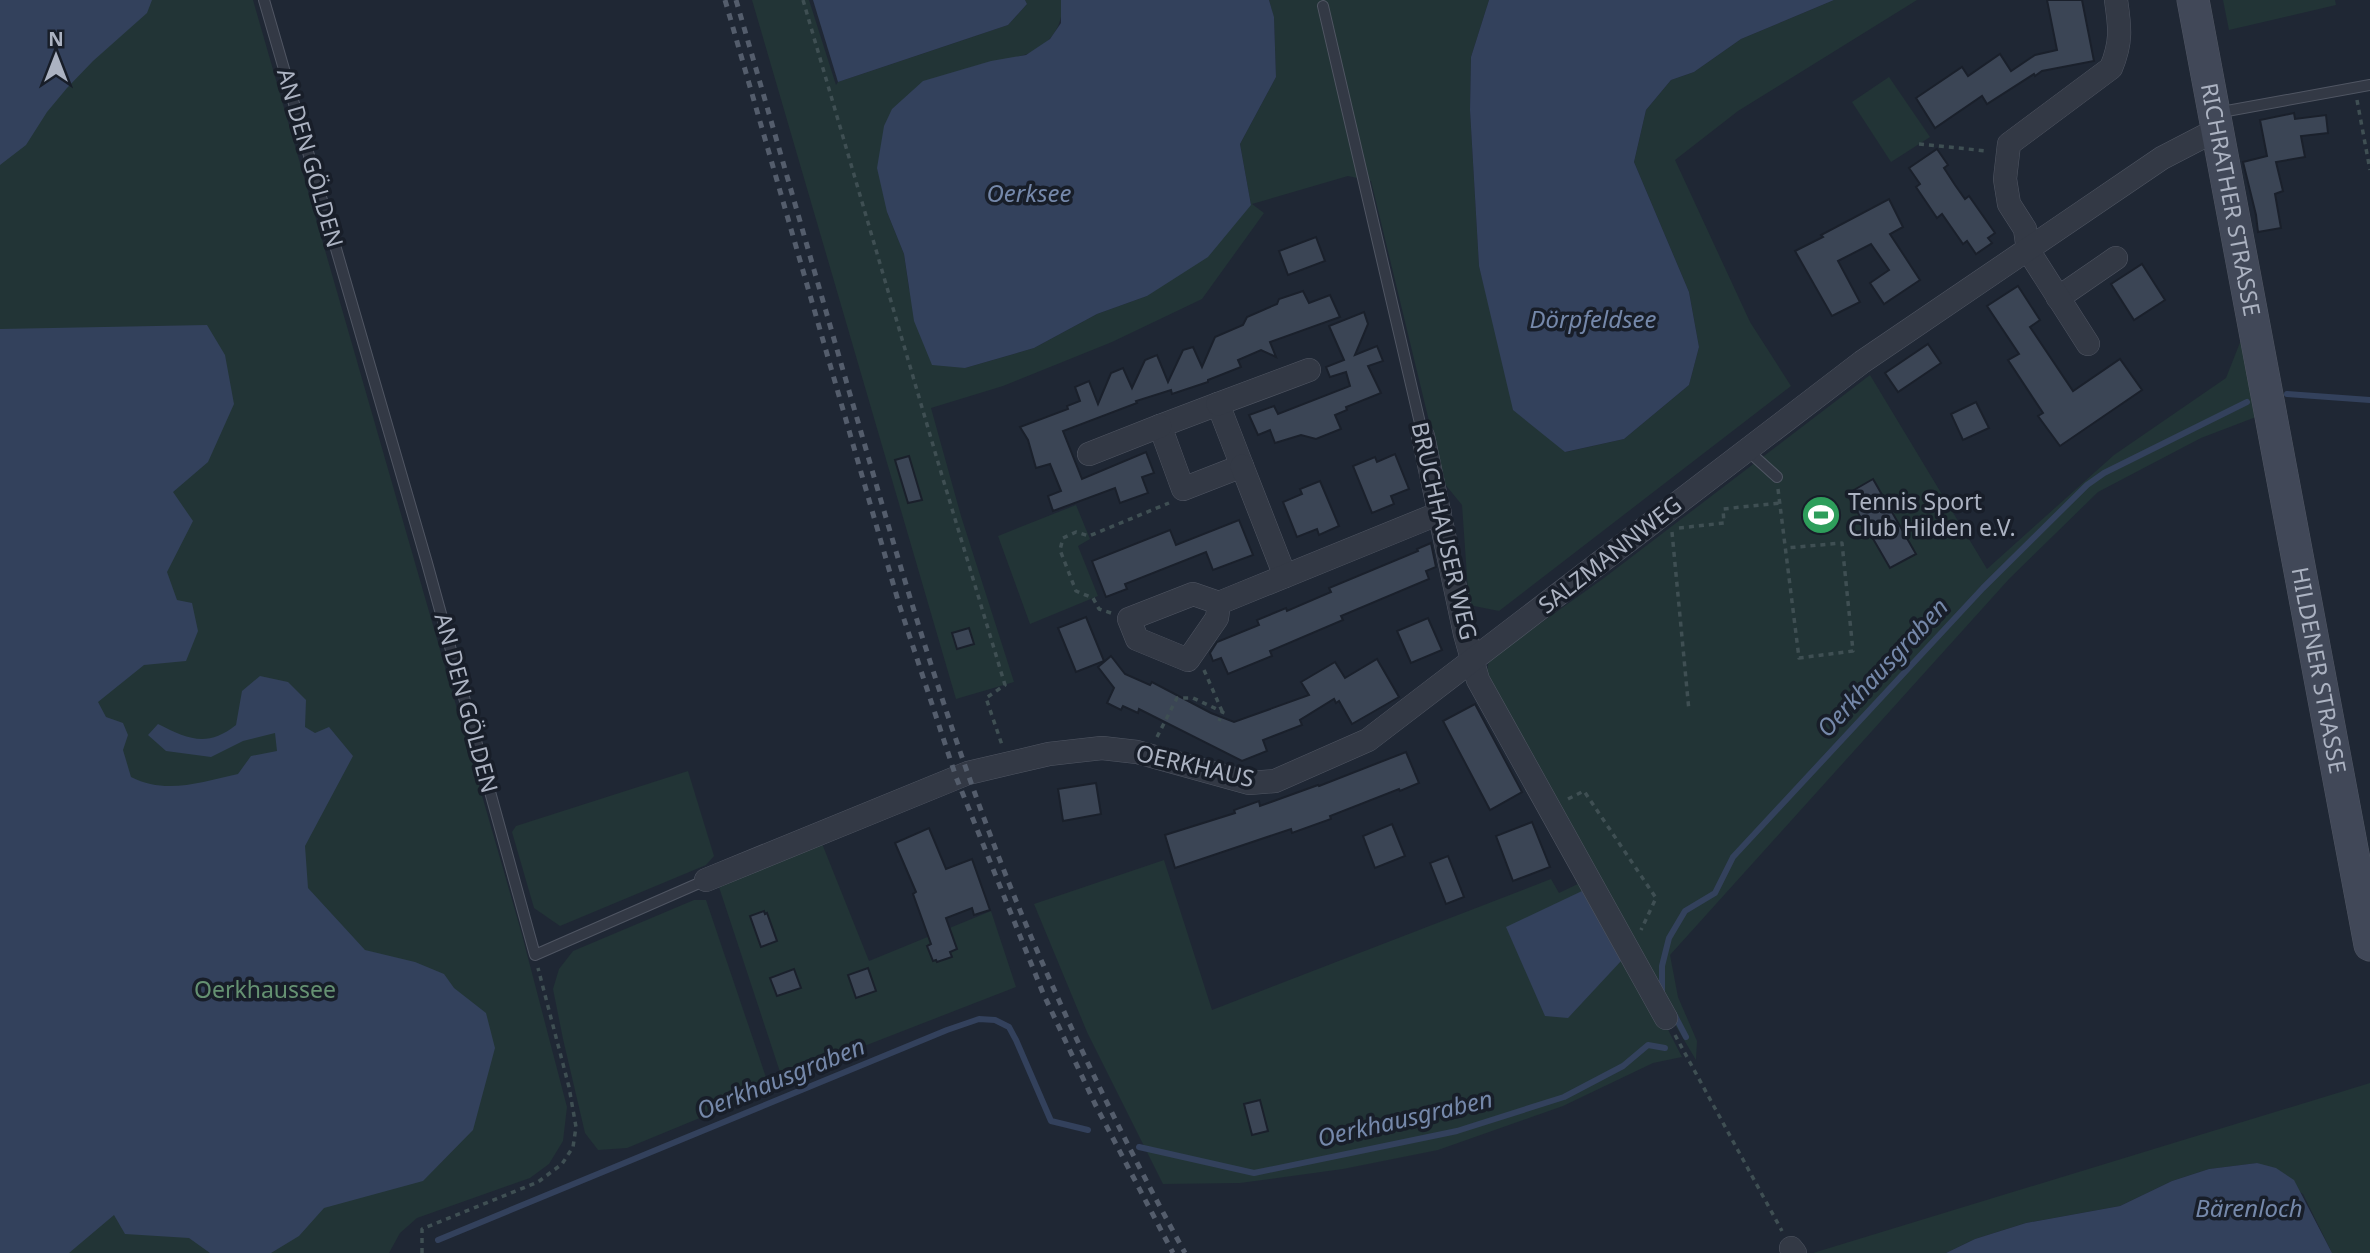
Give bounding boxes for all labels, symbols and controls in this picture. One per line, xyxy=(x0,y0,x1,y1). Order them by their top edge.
north arrow xyxy=(21,21,91,91)
text: N xyxy=(48,26,64,52)
street label: AN DEN GÖLDEN xyxy=(270,64,352,251)
street label: RICHRATHER STRASSE xyxy=(2194,80,2269,319)
water label: Oerksee xyxy=(986,176,1072,209)
water label: Dörpfeldsee xyxy=(1530,302,1657,335)
street label: BRUCHHAUSER WEG xyxy=(1404,419,1486,643)
place label: Tennis Sport Club Hilden e.V. xyxy=(1848,485,2016,543)
street label: SALZMANNWEG xyxy=(1531,488,1688,620)
sports icon: Tennis Sport Club Hilden e.V. xyxy=(1800,494,1842,536)
street label: HILDENER STRASSE xyxy=(2285,564,2355,776)
water label: Oerkhausgraben xyxy=(1809,590,1955,744)
street label: AN DEN GÖLDEN xyxy=(428,609,506,796)
street label: OERKHAUS xyxy=(1133,736,1258,794)
park label: Oerkhaussee xyxy=(194,973,336,1005)
water label: Oerkhausgraben xyxy=(691,1029,870,1126)
water label: Oerkhausgraben xyxy=(1314,1081,1496,1154)
water label: Bärenloch xyxy=(2195,1191,2303,1224)

